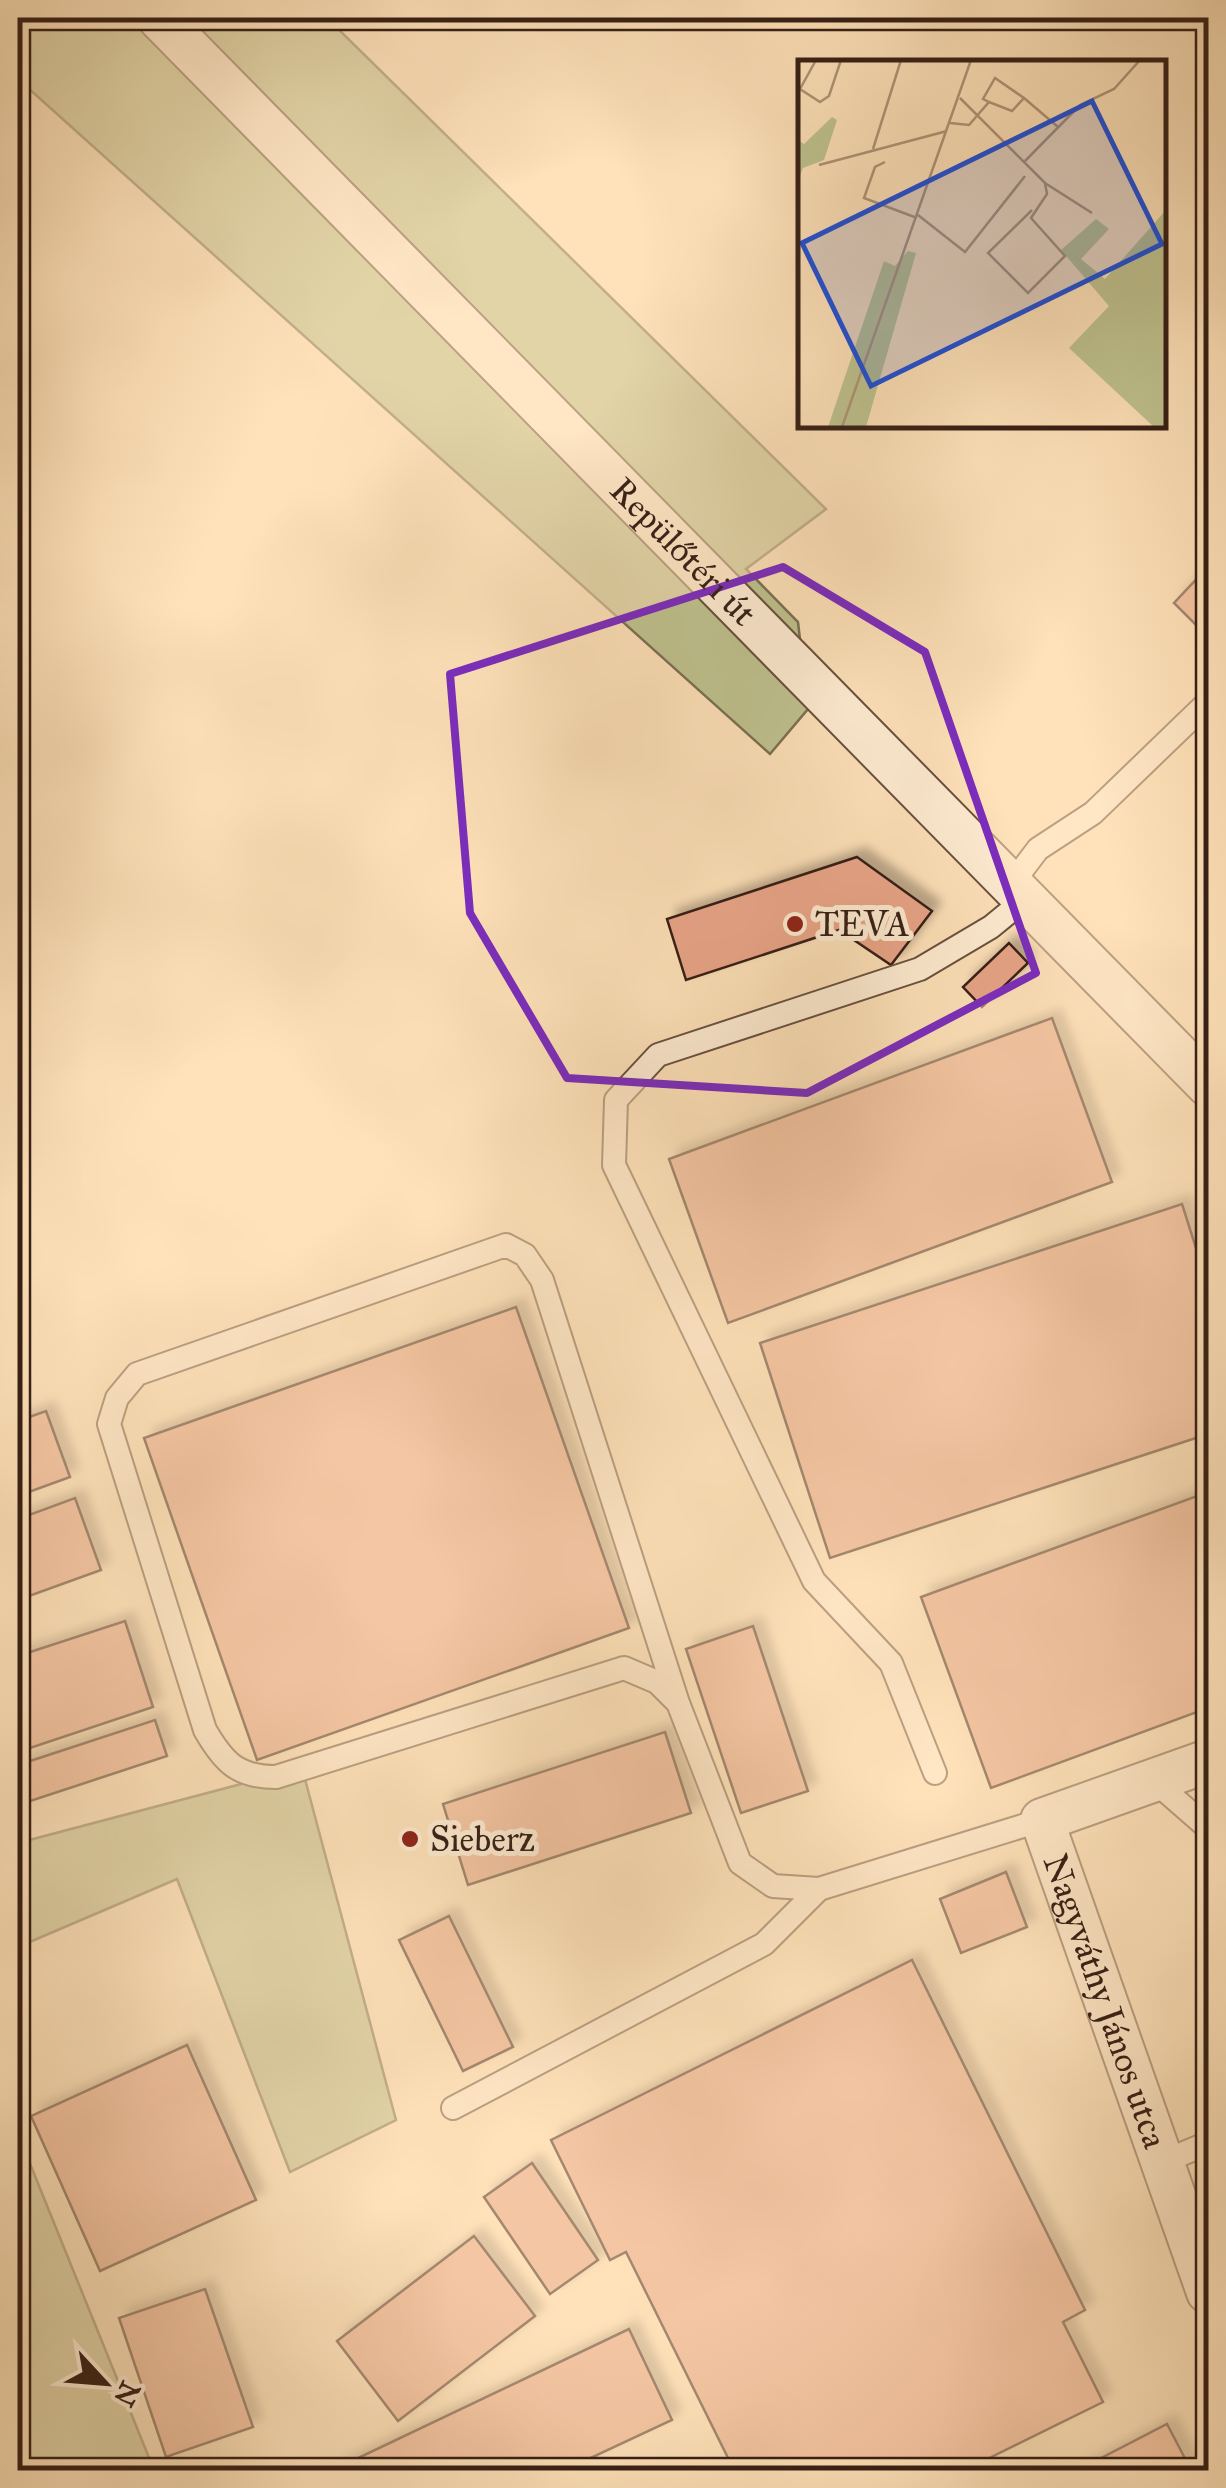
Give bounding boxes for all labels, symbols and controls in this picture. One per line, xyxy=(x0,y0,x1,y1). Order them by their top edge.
inset map xyxy=(798,60,1166,428)
street label: Repülőtéri út xyxy=(601,469,765,635)
place label: TEVA xyxy=(815,903,910,946)
marker: TEVA xyxy=(784,913,806,935)
place label: Sieberz xyxy=(430,1818,535,1861)
marker: Sieberz xyxy=(399,1828,421,1850)
street label: Nagyváthy János utca xyxy=(1034,1848,1177,2154)
north arrow xyxy=(55,2333,155,2433)
text: N xyxy=(106,2375,148,2412)

